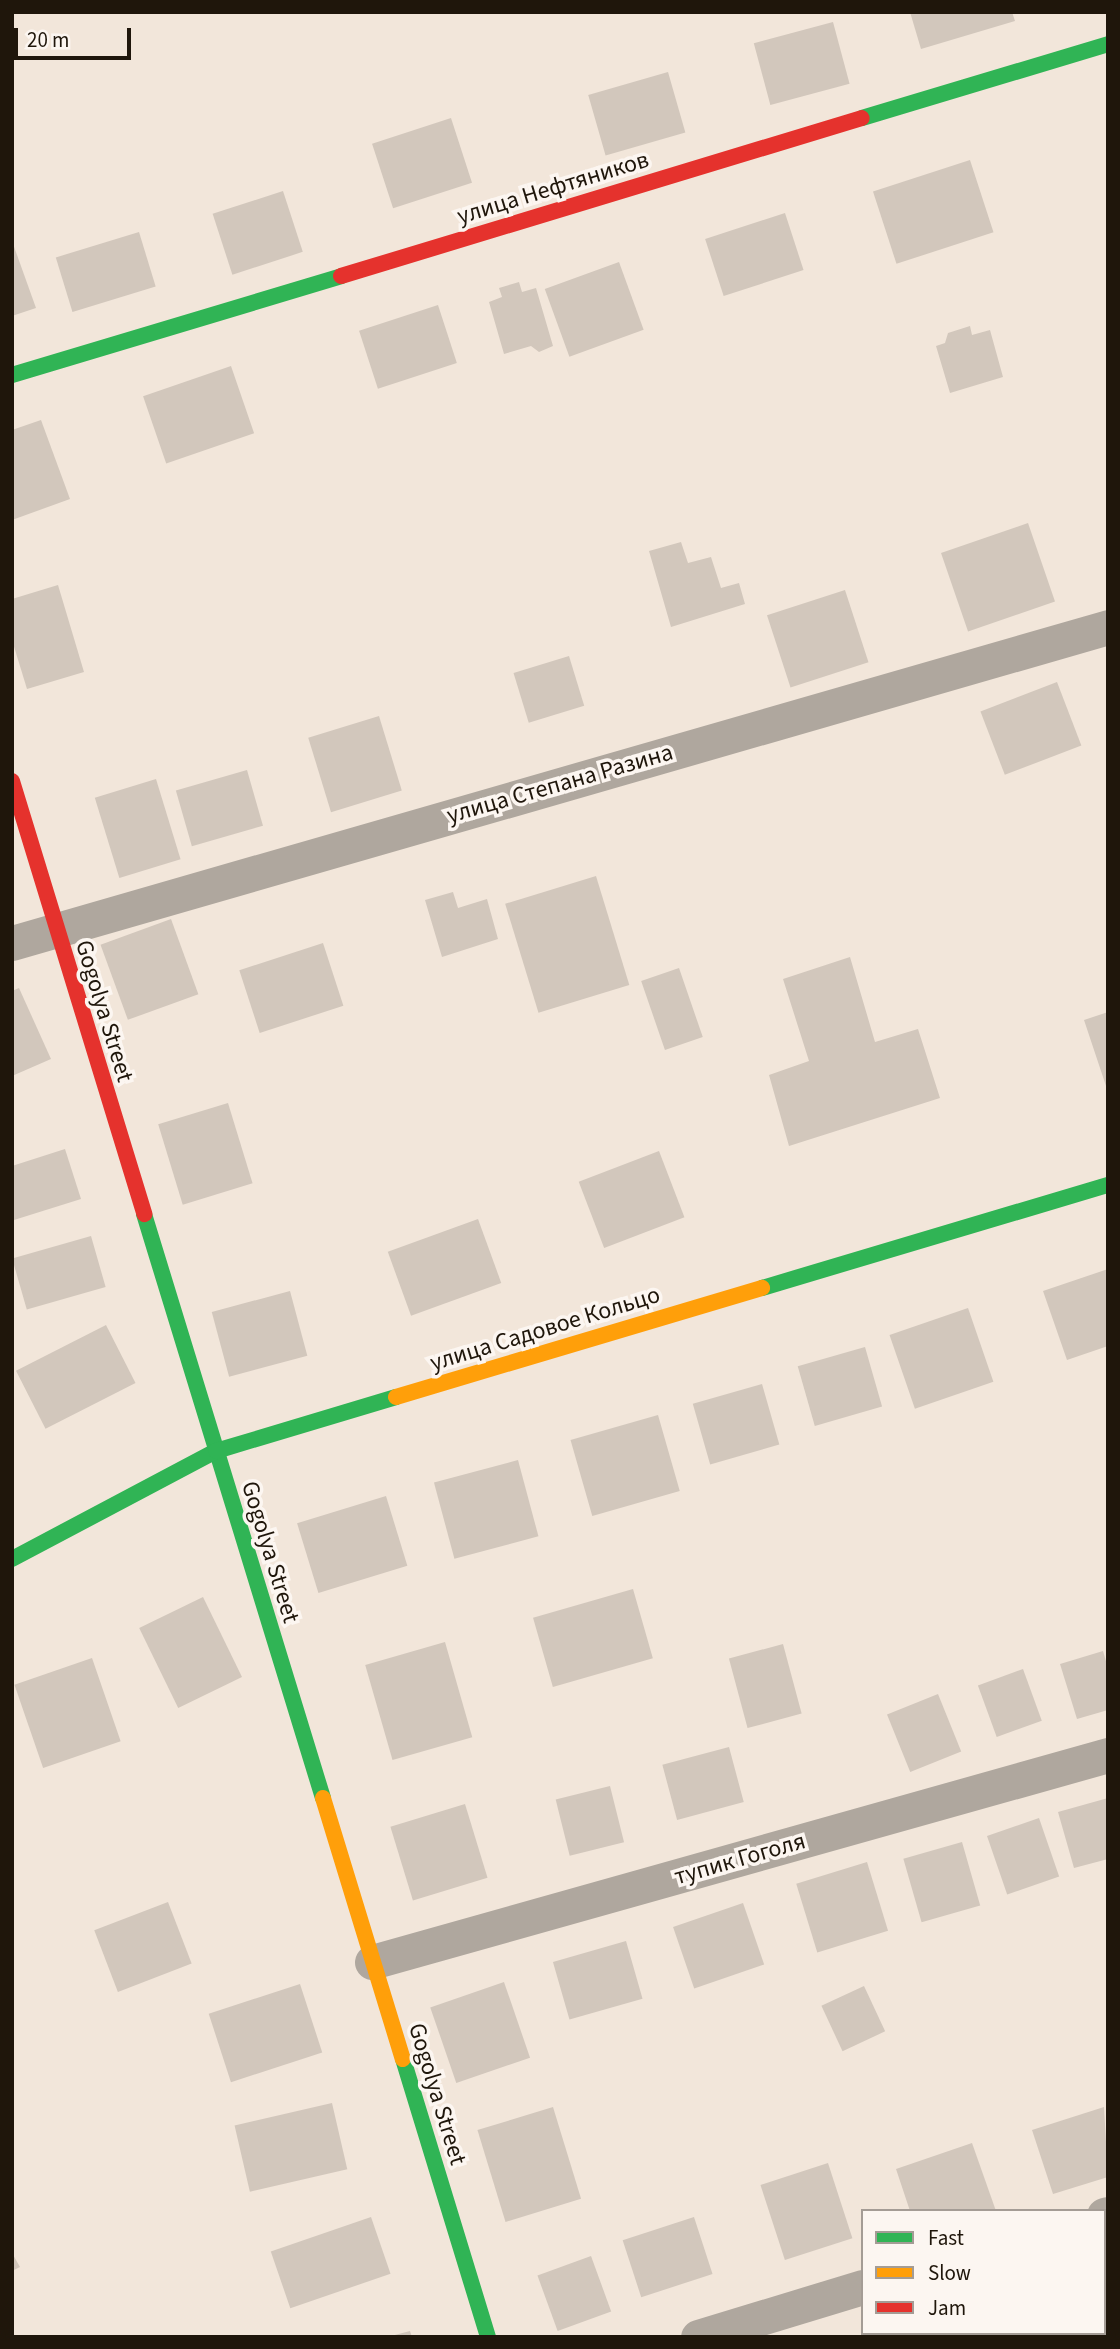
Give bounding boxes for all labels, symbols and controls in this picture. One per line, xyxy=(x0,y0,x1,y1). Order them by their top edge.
scale bar xyxy=(18,14,135,58)
text: 20 m xyxy=(27,25,69,55)
street label: улица Нефтяников xyxy=(454,145,652,231)
street label: улица Степана Разина xyxy=(444,738,676,830)
street label: Gogolya Street xyxy=(69,937,139,1085)
street label: улица Садовое Кольцо xyxy=(427,1280,663,1378)
street label: Gogolya Street xyxy=(235,1478,305,1626)
street label: тупик Гоголя xyxy=(671,1827,809,1891)
street label: Gogolya Street xyxy=(402,2020,472,2168)
legend xyxy=(861,2209,1106,2335)
text: Fast xyxy=(928,2223,964,2253)
text: Slow xyxy=(928,2258,971,2288)
text: Jam xyxy=(928,2293,966,2323)

